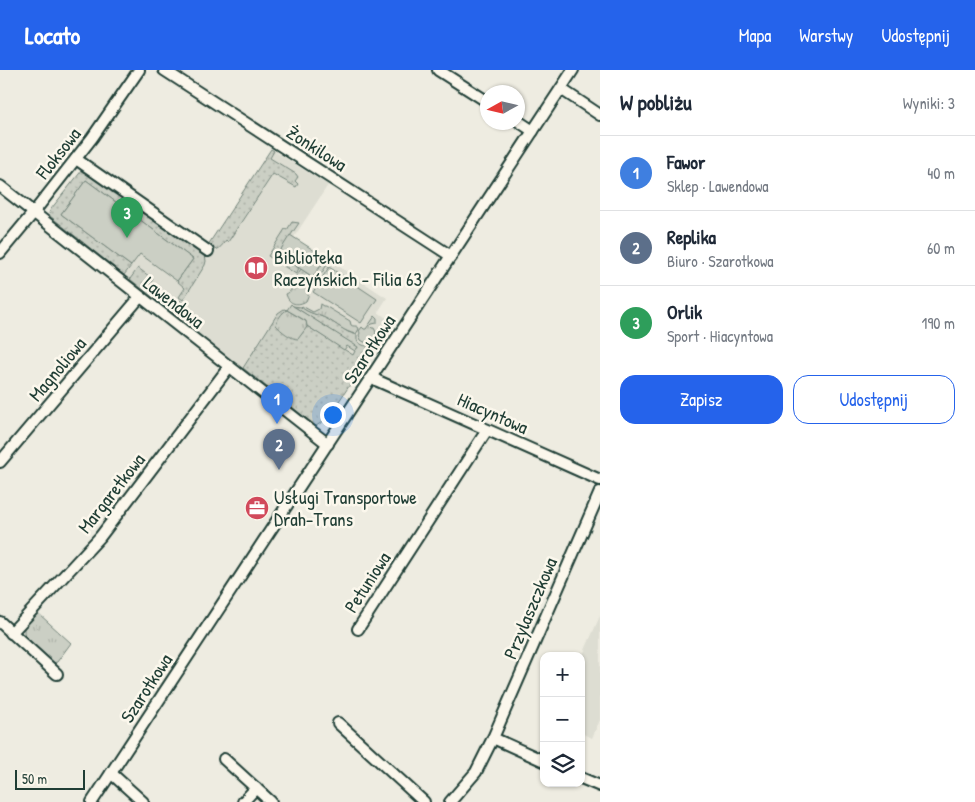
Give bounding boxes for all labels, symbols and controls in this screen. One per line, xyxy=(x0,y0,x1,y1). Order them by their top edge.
text: Locato xyxy=(25,19,80,51)
text: Mapa xyxy=(739,23,771,48)
text: Warstwy xyxy=(799,23,853,48)
text: Udostępnij xyxy=(881,23,950,48)
north arrow xyxy=(480,85,525,130)
text: W pobliżu xyxy=(620,88,692,117)
text: Wyniki: 3 xyxy=(903,92,955,114)
street label: Żonkilowa xyxy=(282,119,353,177)
street label: Floksowa xyxy=(29,121,87,185)
text: Fawor xyxy=(667,149,705,175)
text: 1 xyxy=(633,162,639,184)
text: 40 m xyxy=(927,162,955,184)
text: Sklep · Lawendowa xyxy=(667,175,769,197)
pin: 3 xyxy=(111,197,143,238)
text: Replika xyxy=(667,224,716,250)
text: 2 xyxy=(632,237,640,259)
text: 60 m xyxy=(927,237,955,259)
place label: Biblioteka Raczyńskich - Filia 63 xyxy=(274,244,422,292)
text: Biuro · Szarotkowa xyxy=(667,250,774,272)
library icon: Biblioteka Raczyńskich - Filia 63 xyxy=(243,255,269,281)
street label: Lawendowa xyxy=(138,270,210,334)
text: Orlik xyxy=(667,299,702,325)
street label: Szarotkowa xyxy=(337,309,401,389)
text: 3 xyxy=(632,312,640,334)
text: 190 m xyxy=(922,312,955,334)
text: Sport · Hiacyntowa xyxy=(667,325,773,347)
street label: Magnoliowa xyxy=(22,331,92,407)
button: Zapisz xyxy=(620,375,783,424)
button: Udostępnij xyxy=(793,375,955,424)
pin: 1 xyxy=(261,383,293,424)
street label: Hiacyntowa xyxy=(453,386,533,440)
your location xyxy=(320,402,346,428)
pin: 2 xyxy=(263,429,295,470)
street label: Margaretkowa xyxy=(71,447,151,539)
place label: Usługi Transportowe Drah-Trans xyxy=(274,484,417,532)
office icon: Usługi Transportowe Drah-Trans xyxy=(244,495,270,521)
street label: Petuniowa xyxy=(338,546,397,617)
street label: Przylaszczkowa xyxy=(497,553,563,663)
street label: Szarotkowa xyxy=(114,648,178,728)
map controls xyxy=(540,652,585,787)
button: + xyxy=(540,652,585,697)
button: − xyxy=(540,697,585,742)
button: layers xyxy=(540,742,585,787)
scale bar xyxy=(15,767,85,790)
text: 50 m xyxy=(22,769,47,788)

